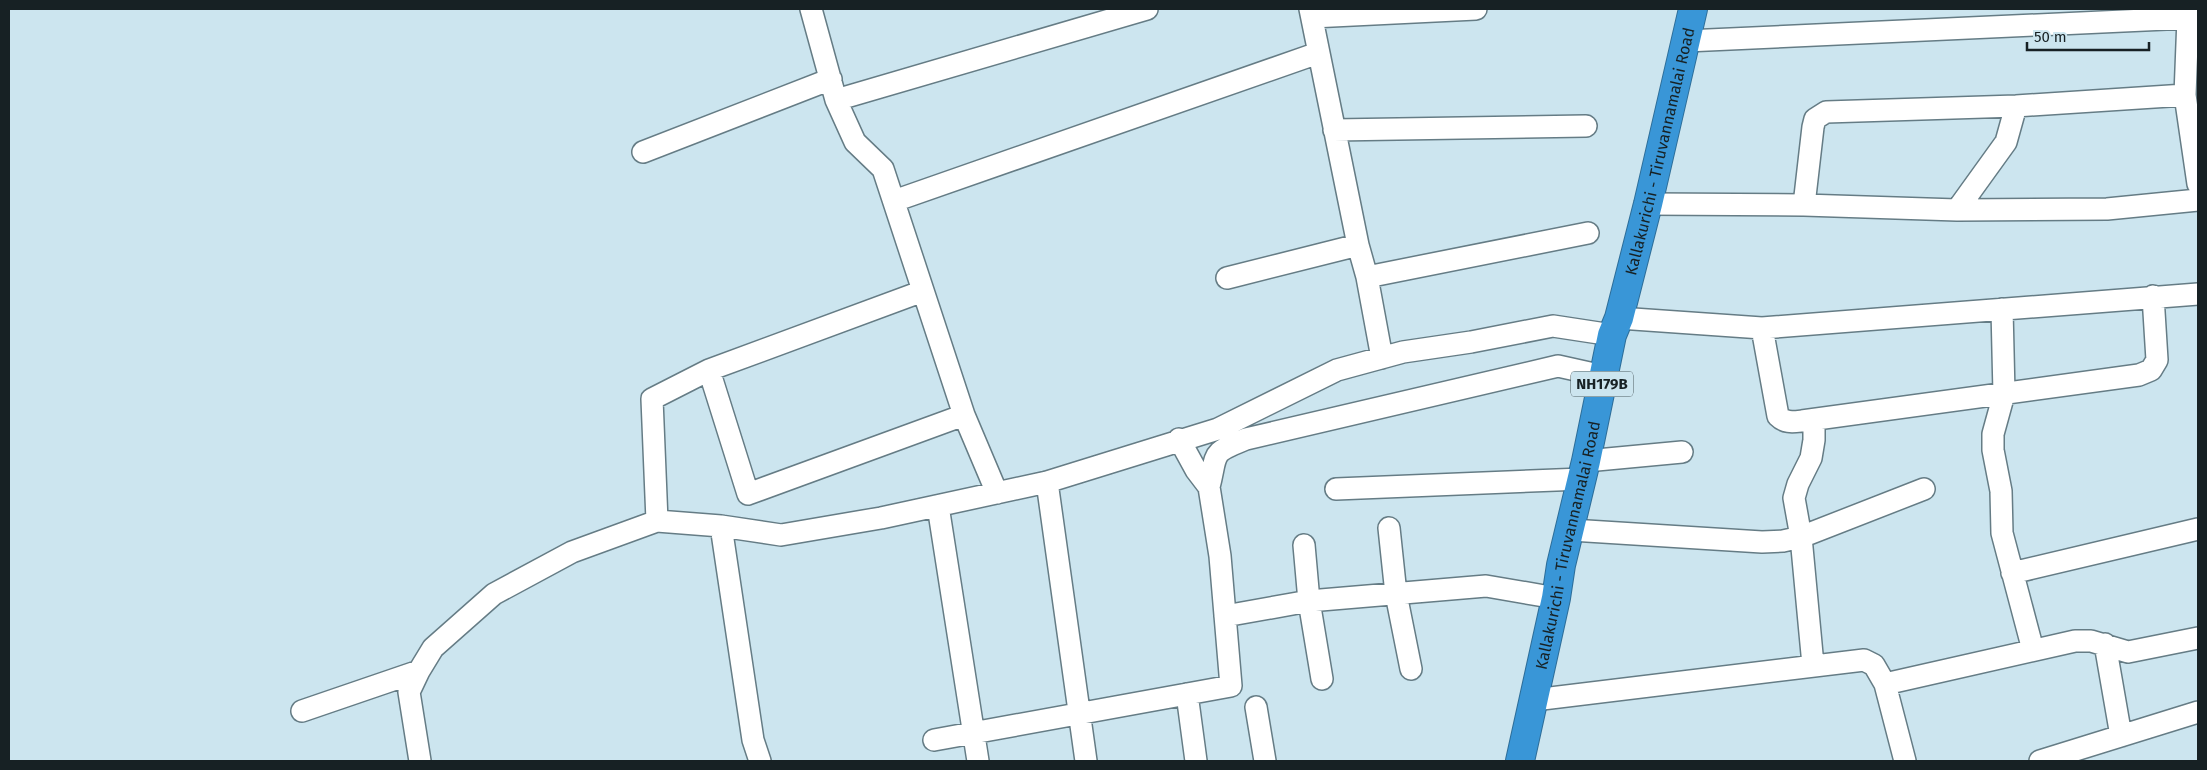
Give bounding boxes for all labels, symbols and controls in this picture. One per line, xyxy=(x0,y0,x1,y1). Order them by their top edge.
scale bar xyxy=(2027,20,2150,52)
street label: Kallakurichi - Tiruvannamalai Road xyxy=(1621,25,1698,277)
text: 50 m xyxy=(2034,28,2067,46)
road number: NH179B xyxy=(1571,372,1633,396)
street label: Kallakurichi - Tiruvannamalai Road xyxy=(1531,419,1604,671)

